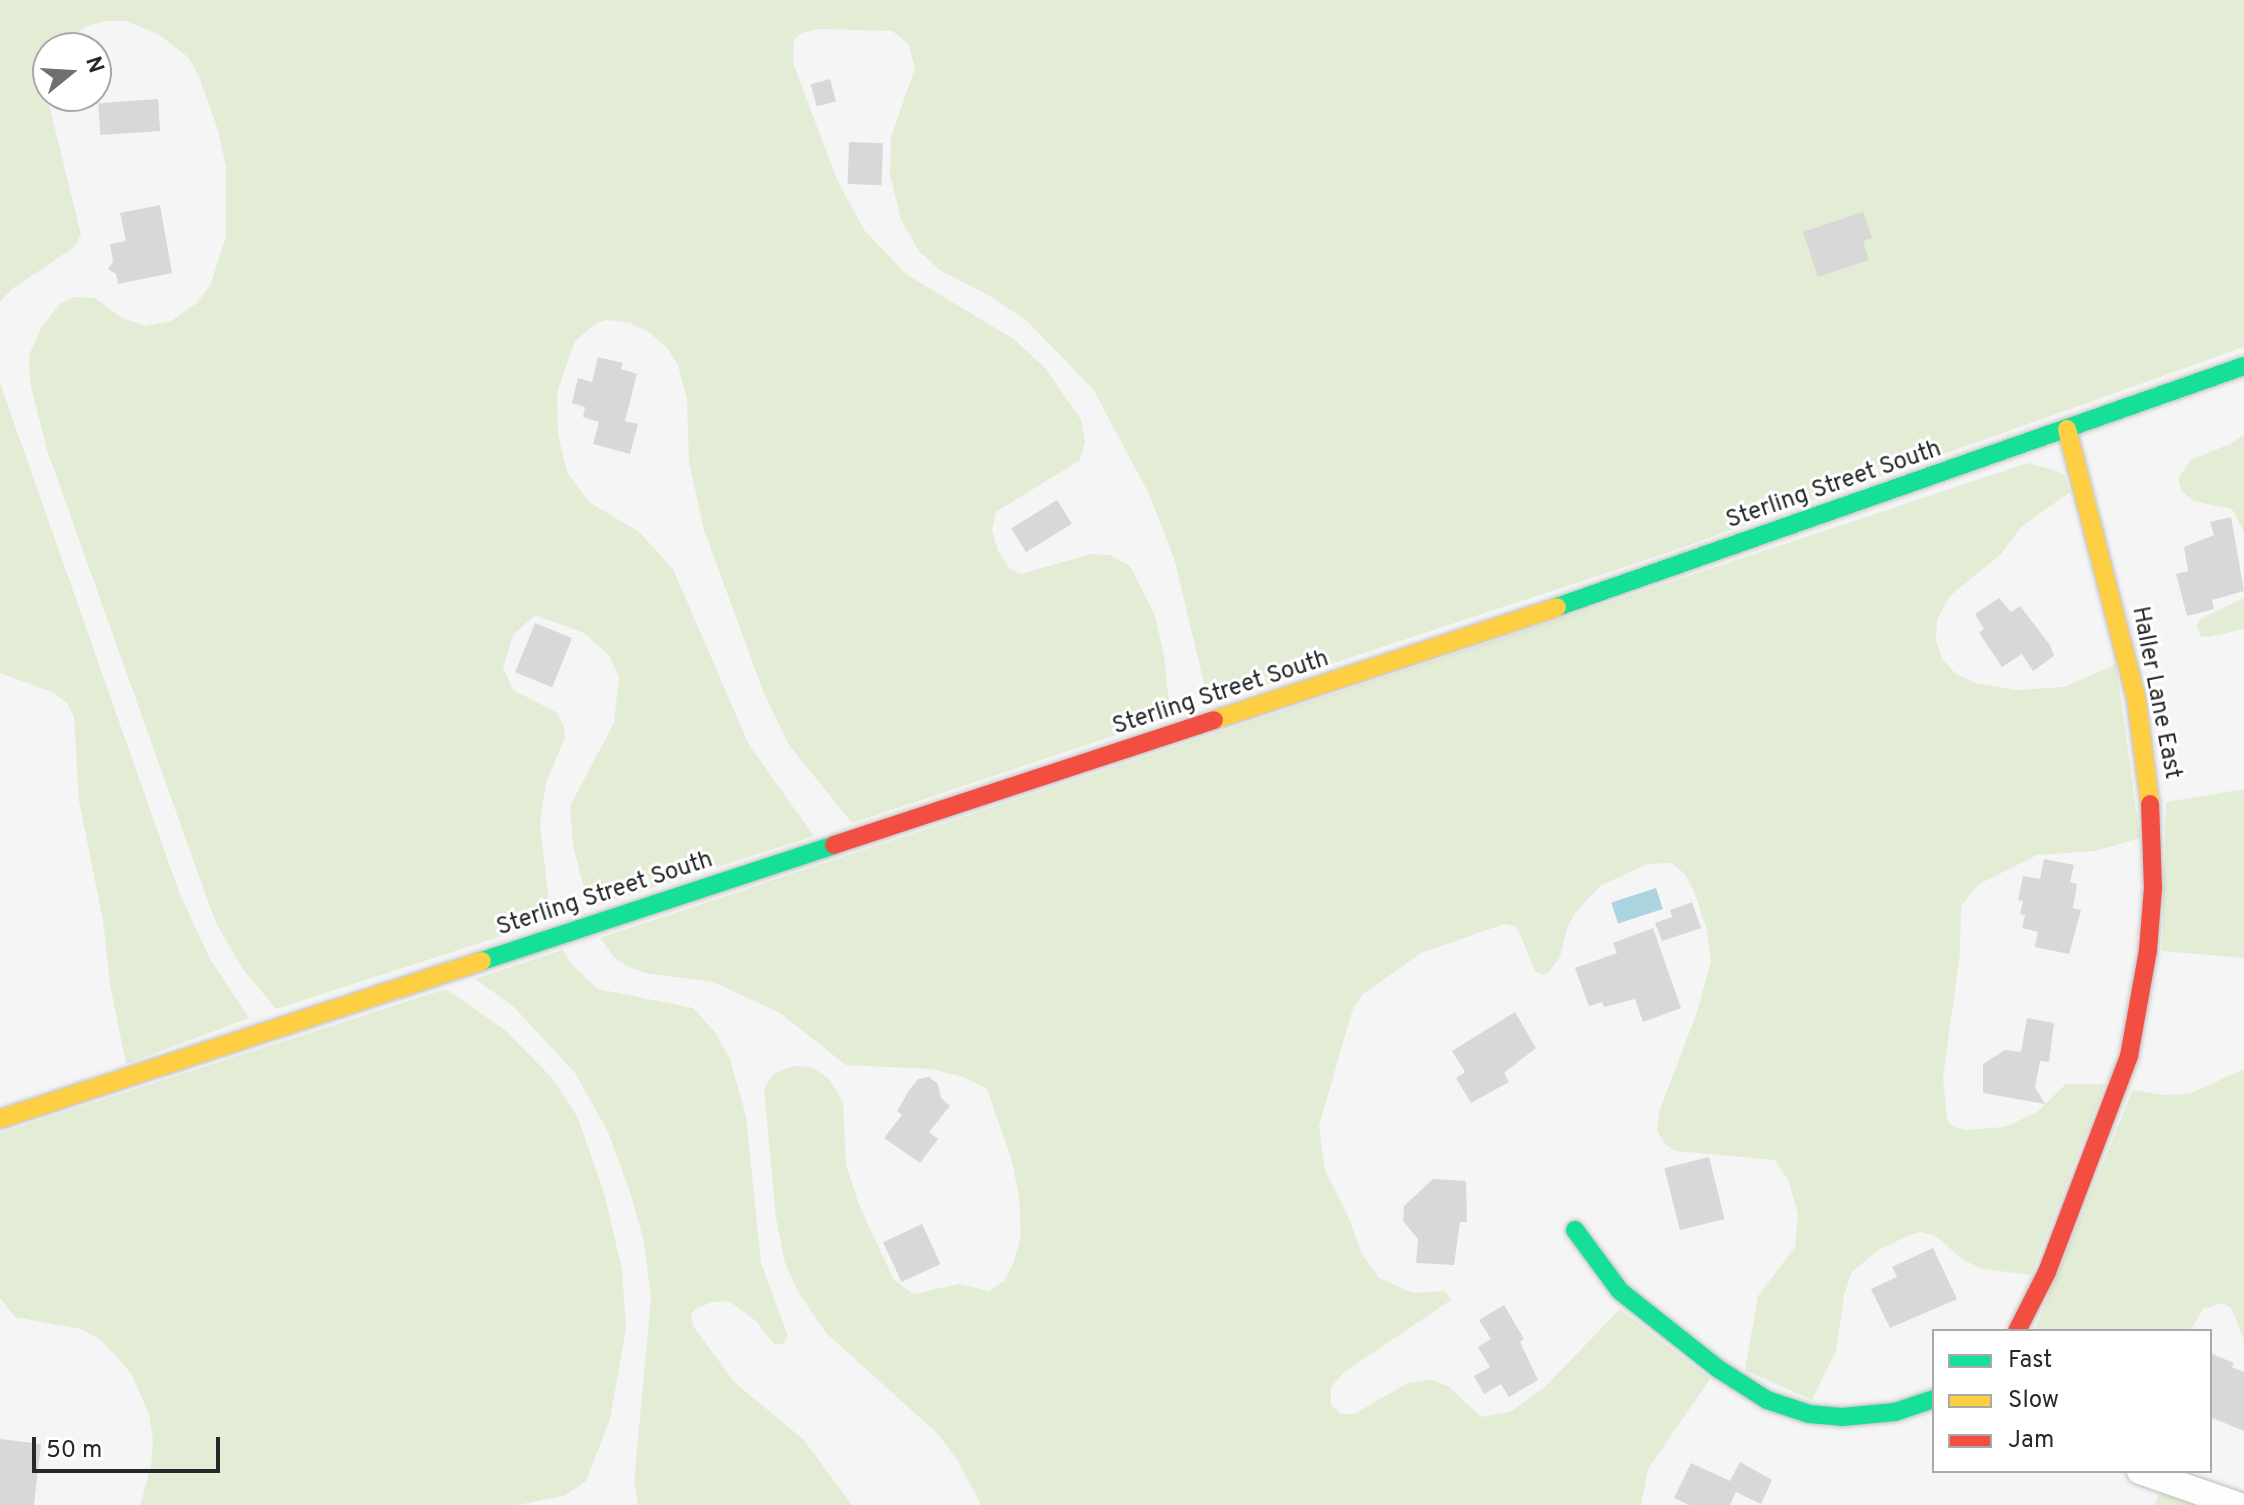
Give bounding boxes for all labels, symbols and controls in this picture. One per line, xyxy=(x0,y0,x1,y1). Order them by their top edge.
north arrow xyxy=(32,32,112,112)
text: N xyxy=(78,53,109,77)
street label: Sterling Street South xyxy=(1723,436,1945,536)
street label: Haller Lane East xyxy=(2124,604,2186,782)
street label: Sterling Street South xyxy=(1109,645,1333,743)
street label: Sterling Street South xyxy=(493,846,717,944)
legend xyxy=(1932,1329,2212,1473)
text: Fast xyxy=(2008,1346,2052,1376)
text: Slow xyxy=(2008,1386,2059,1416)
scale bar xyxy=(36,1421,224,1471)
text: Jam xyxy=(2008,1426,2054,1456)
text: 50 m xyxy=(46,1436,102,1466)

